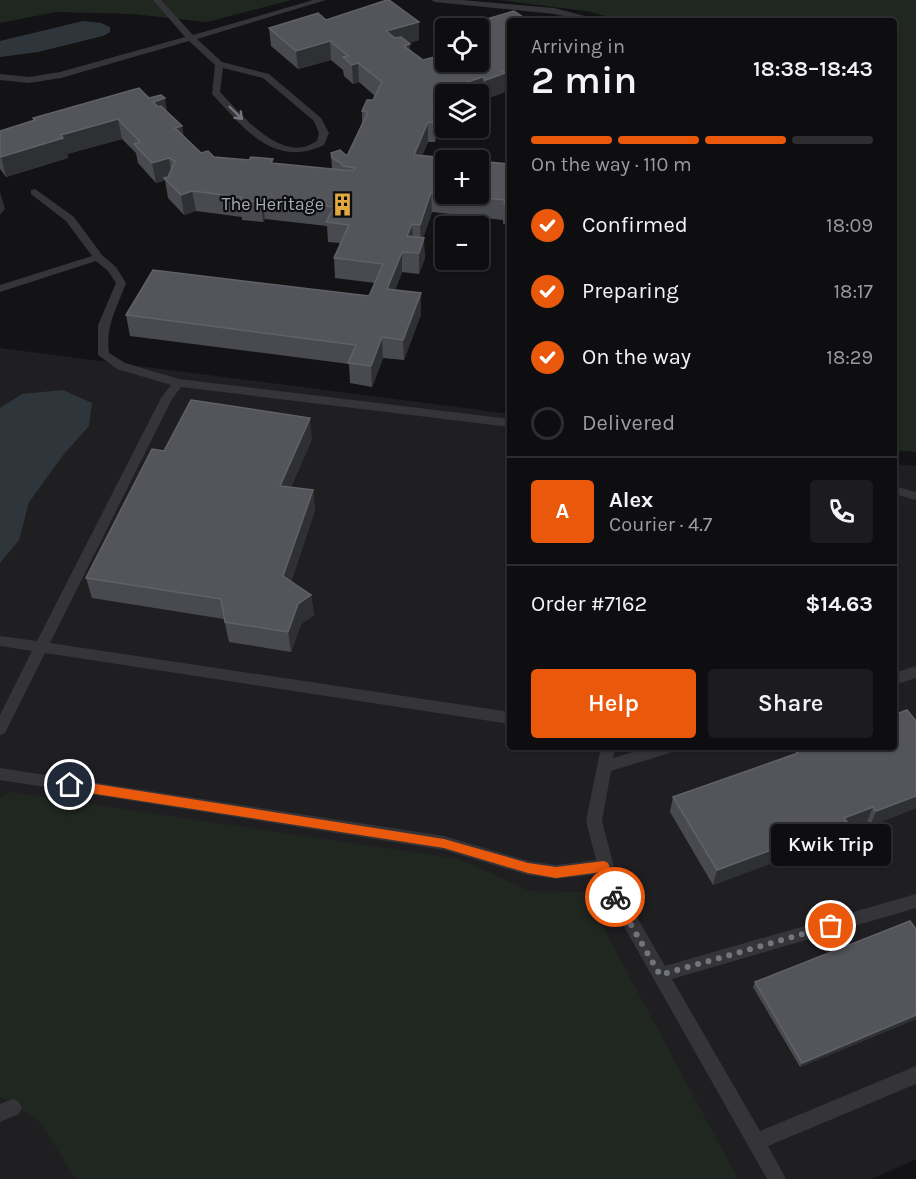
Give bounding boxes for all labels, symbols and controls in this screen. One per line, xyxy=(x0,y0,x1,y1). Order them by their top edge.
map controls xyxy=(435,18,489,270)
button: locate xyxy=(435,18,489,72)
text: Arriving in xyxy=(531,35,625,58)
text: 18:38–18:43 xyxy=(753,56,873,82)
text: 2 min xyxy=(531,57,637,103)
button: layers xyxy=(435,84,489,138)
one-way arrow xyxy=(229,106,244,120)
button: + xyxy=(435,150,489,204)
text: On the way · 110 m xyxy=(531,153,692,176)
building icon: The Heritage xyxy=(329,191,355,217)
place label: The Heritage xyxy=(221,193,324,215)
icon: check xyxy=(531,209,564,242)
text: Confirmed xyxy=(582,212,688,238)
text: 18:09 xyxy=(826,214,873,237)
button: − xyxy=(435,216,489,270)
icon: check xyxy=(531,275,564,308)
text: Preparing xyxy=(582,278,679,304)
text: 18:17 xyxy=(833,280,873,303)
icon: check xyxy=(531,341,564,374)
text: On the way xyxy=(582,344,691,370)
text: 18:29 xyxy=(826,346,873,369)
text: Delivered xyxy=(582,410,675,436)
button: phone xyxy=(810,480,873,543)
text: Alex xyxy=(609,487,653,513)
text: A xyxy=(556,498,569,524)
text: Courier · 4.7 xyxy=(609,513,712,536)
text: Order #7162 xyxy=(531,591,647,617)
text: $14.63 xyxy=(805,591,873,617)
button: Help xyxy=(531,669,696,738)
button: Share xyxy=(708,669,873,738)
pin xyxy=(44,759,95,810)
icon: home xyxy=(53,768,86,801)
callout: Kwik Trip xyxy=(771,824,891,866)
text: Kwik Trip xyxy=(788,833,874,856)
courier xyxy=(585,867,645,927)
icon: bike xyxy=(599,881,632,914)
pin xyxy=(805,900,856,951)
icon: bag xyxy=(814,909,847,942)

